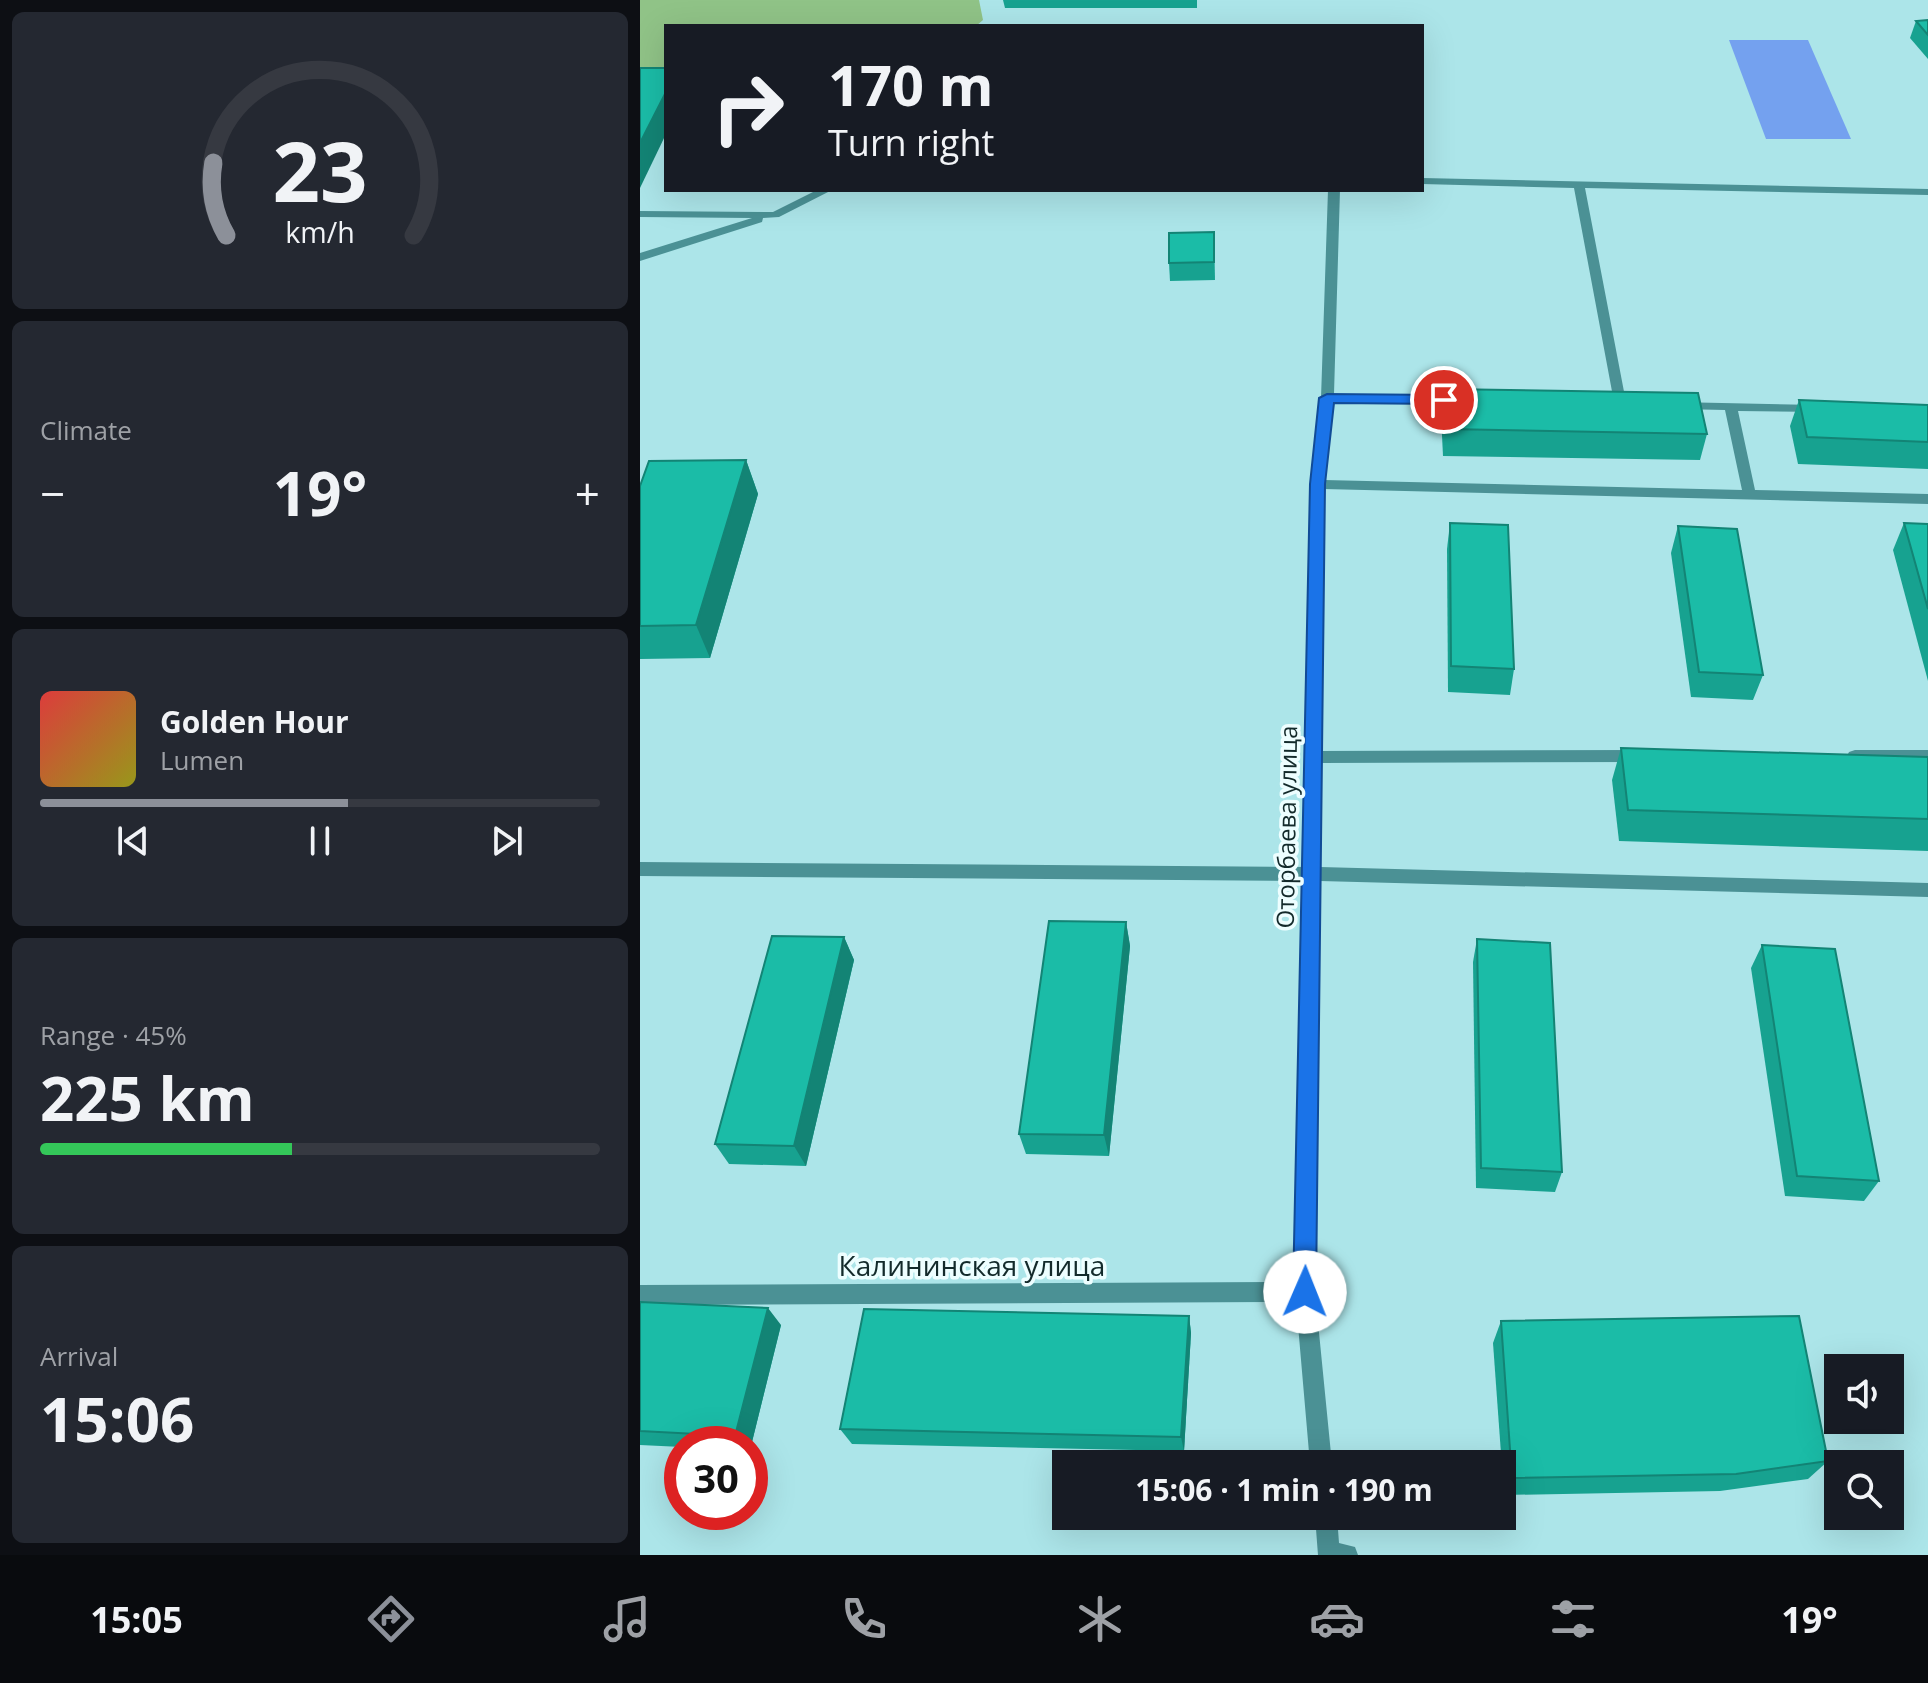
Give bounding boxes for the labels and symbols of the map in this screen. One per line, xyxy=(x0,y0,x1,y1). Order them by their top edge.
pin xyxy=(1410,366,1478,434)
street label: Оторбаева улица xyxy=(1268,725,1304,929)
street label: Калининская улица xyxy=(839,1246,1105,1284)
position arrow xyxy=(1263,1250,1347,1334)
speed limit sign: 30 xyxy=(664,1426,768,1530)

